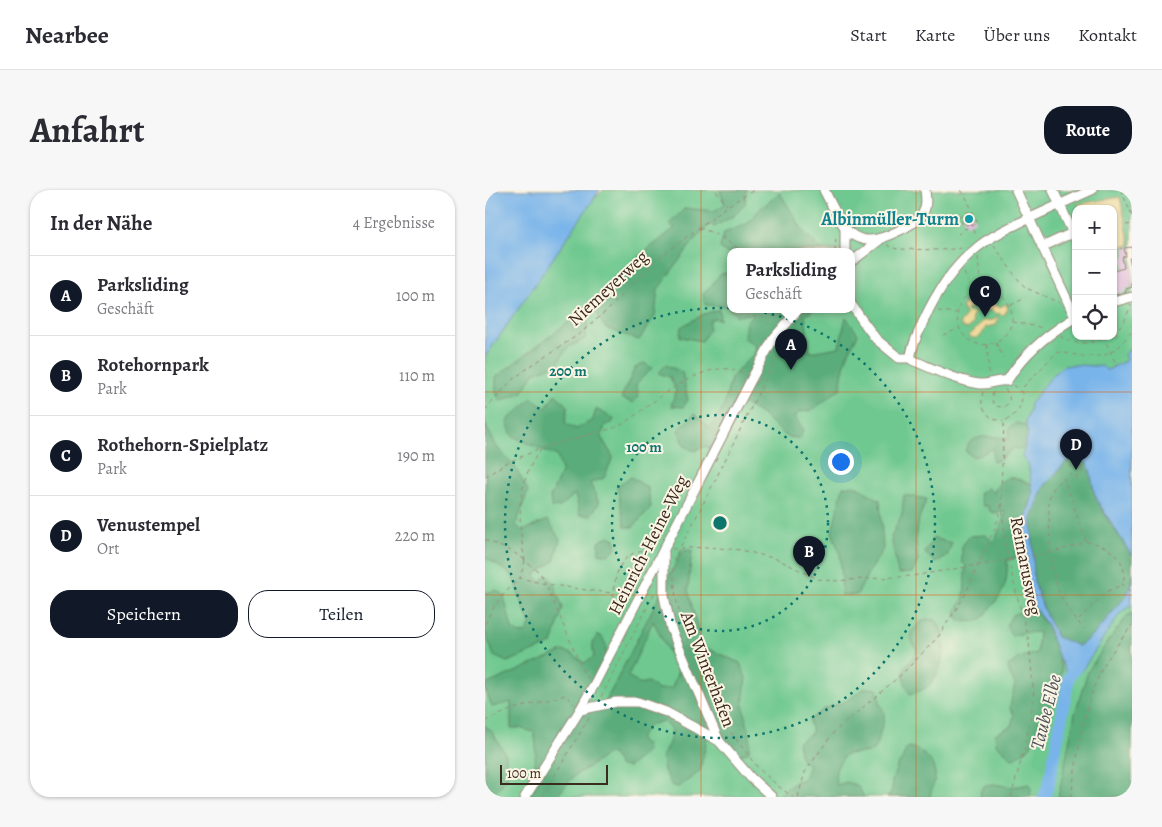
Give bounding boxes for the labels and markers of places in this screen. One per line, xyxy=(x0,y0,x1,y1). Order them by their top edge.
place label: Albinmüller-Turm xyxy=(820,207,959,231)
marker: Albinmüller-Turm xyxy=(963,213,975,225)
pin: C xyxy=(969,276,1001,317)
pin: A xyxy=(775,329,807,370)
pin: D xyxy=(1060,429,1092,470)
centre of rings xyxy=(711,514,729,532)
pin: B xyxy=(793,536,825,577)

